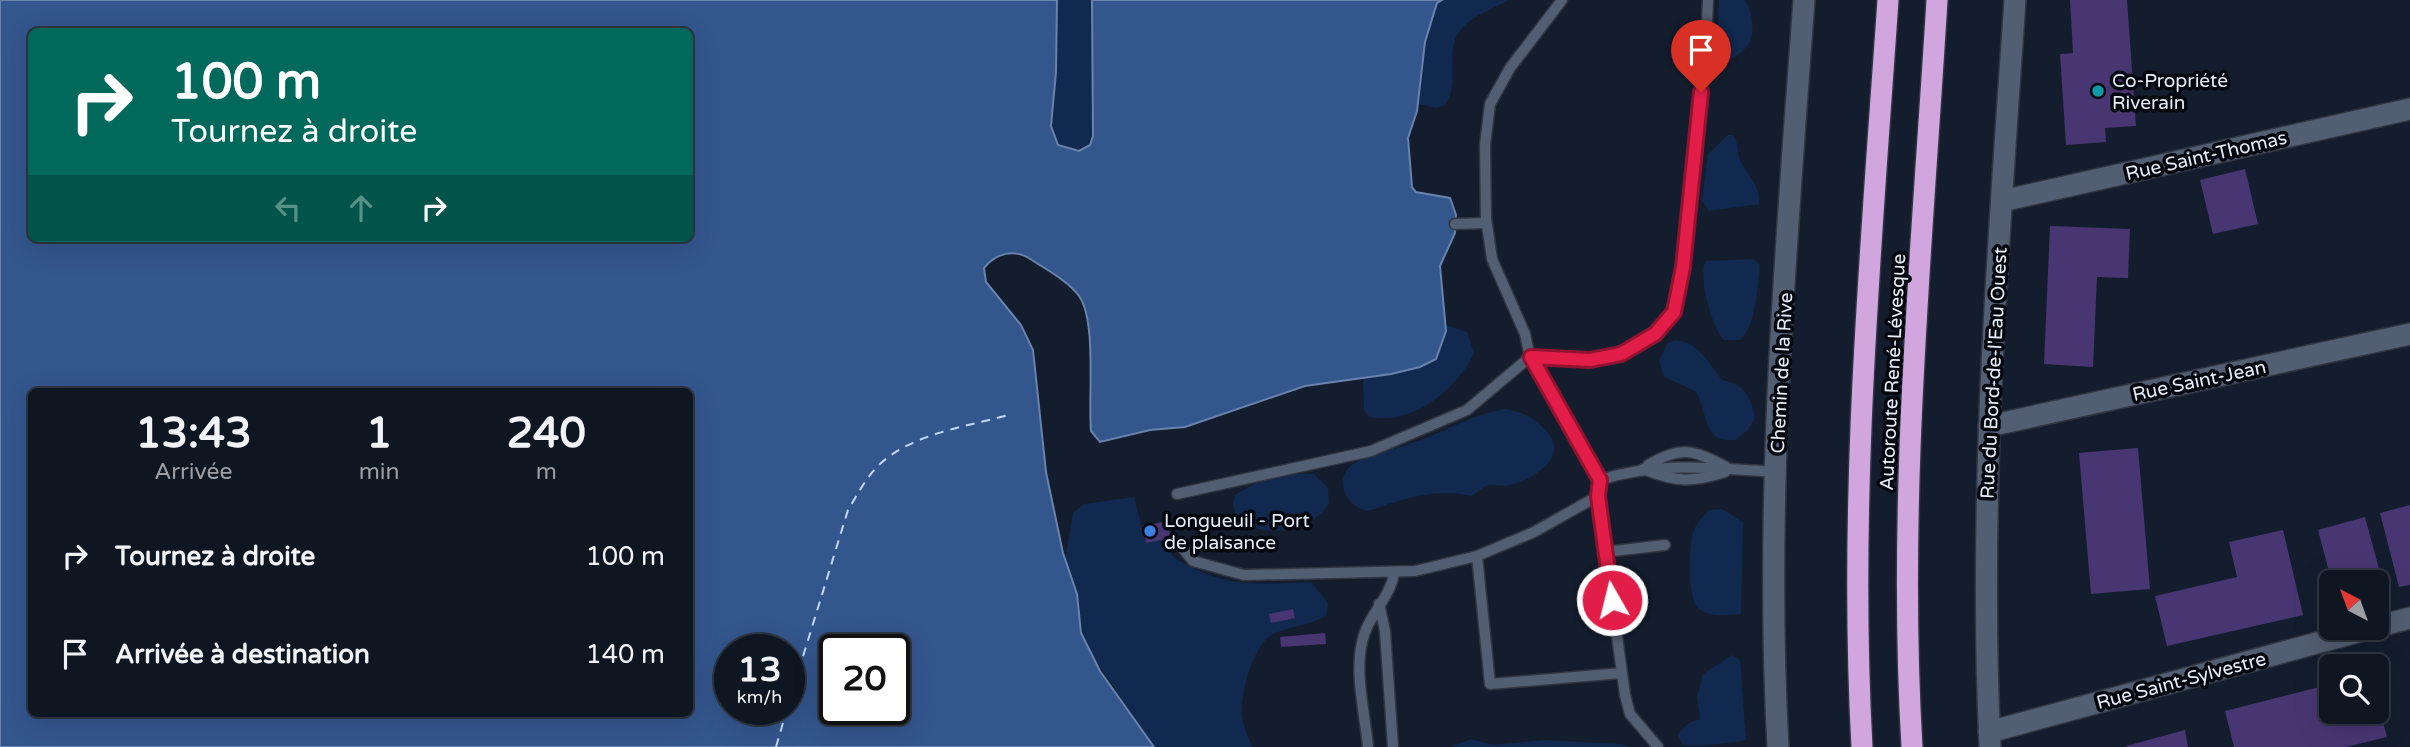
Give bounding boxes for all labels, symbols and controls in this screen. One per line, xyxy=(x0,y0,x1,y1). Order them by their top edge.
pin xyxy=(1671,20,1731,92)
icon: arrive xyxy=(1682,31,1720,69)
text: 100 m xyxy=(171,53,321,112)
icon: right xyxy=(56,56,147,147)
place label: Co-Propriété Riverain xyxy=(2112,70,2228,114)
marker: Co-Propriété Riverain xyxy=(2090,83,2106,99)
text: Tournez à droite xyxy=(171,113,417,151)
street label: Rue Saint-Thomas xyxy=(2123,127,2289,185)
icon: left xyxy=(269,189,307,227)
icon: ahead xyxy=(342,189,380,227)
icon: right xyxy=(415,189,453,227)
street label: Rue du Bord-de-l'Eau Ouest xyxy=(1976,247,2012,499)
street label: Autoroute René-Lévesque xyxy=(1876,253,1910,491)
street label: Chemin de la Rive xyxy=(1767,292,1797,454)
street label: Rue Saint-Jean xyxy=(2130,356,2268,406)
text: 13:43 xyxy=(135,408,252,459)
text: 1 xyxy=(366,408,392,459)
text: 240 xyxy=(507,408,586,459)
text: Arrivée xyxy=(154,458,233,486)
text: min xyxy=(359,458,400,486)
text: m xyxy=(536,458,557,486)
place label: Longueuil - Port de plaisance xyxy=(1164,510,1310,554)
marker: Longueuil - Port de plaisance xyxy=(1142,523,1158,539)
icon: right xyxy=(56,537,94,575)
text: Tournez à droite xyxy=(115,541,315,572)
text: 100 m xyxy=(585,541,665,572)
position arrow xyxy=(1575,563,1649,637)
north arrow xyxy=(2319,570,2389,640)
map controls xyxy=(2319,570,2389,724)
speed limit sign: 20 xyxy=(819,634,910,725)
icon: arrive xyxy=(56,635,94,673)
text: Arrivée à destination xyxy=(115,639,370,670)
text: 140 m xyxy=(585,639,665,670)
street label: Rue Saint-Sylvestre xyxy=(2094,648,2268,714)
text: 13 xyxy=(738,649,781,691)
button: search xyxy=(2319,654,2389,724)
text: km/h xyxy=(737,686,782,708)

